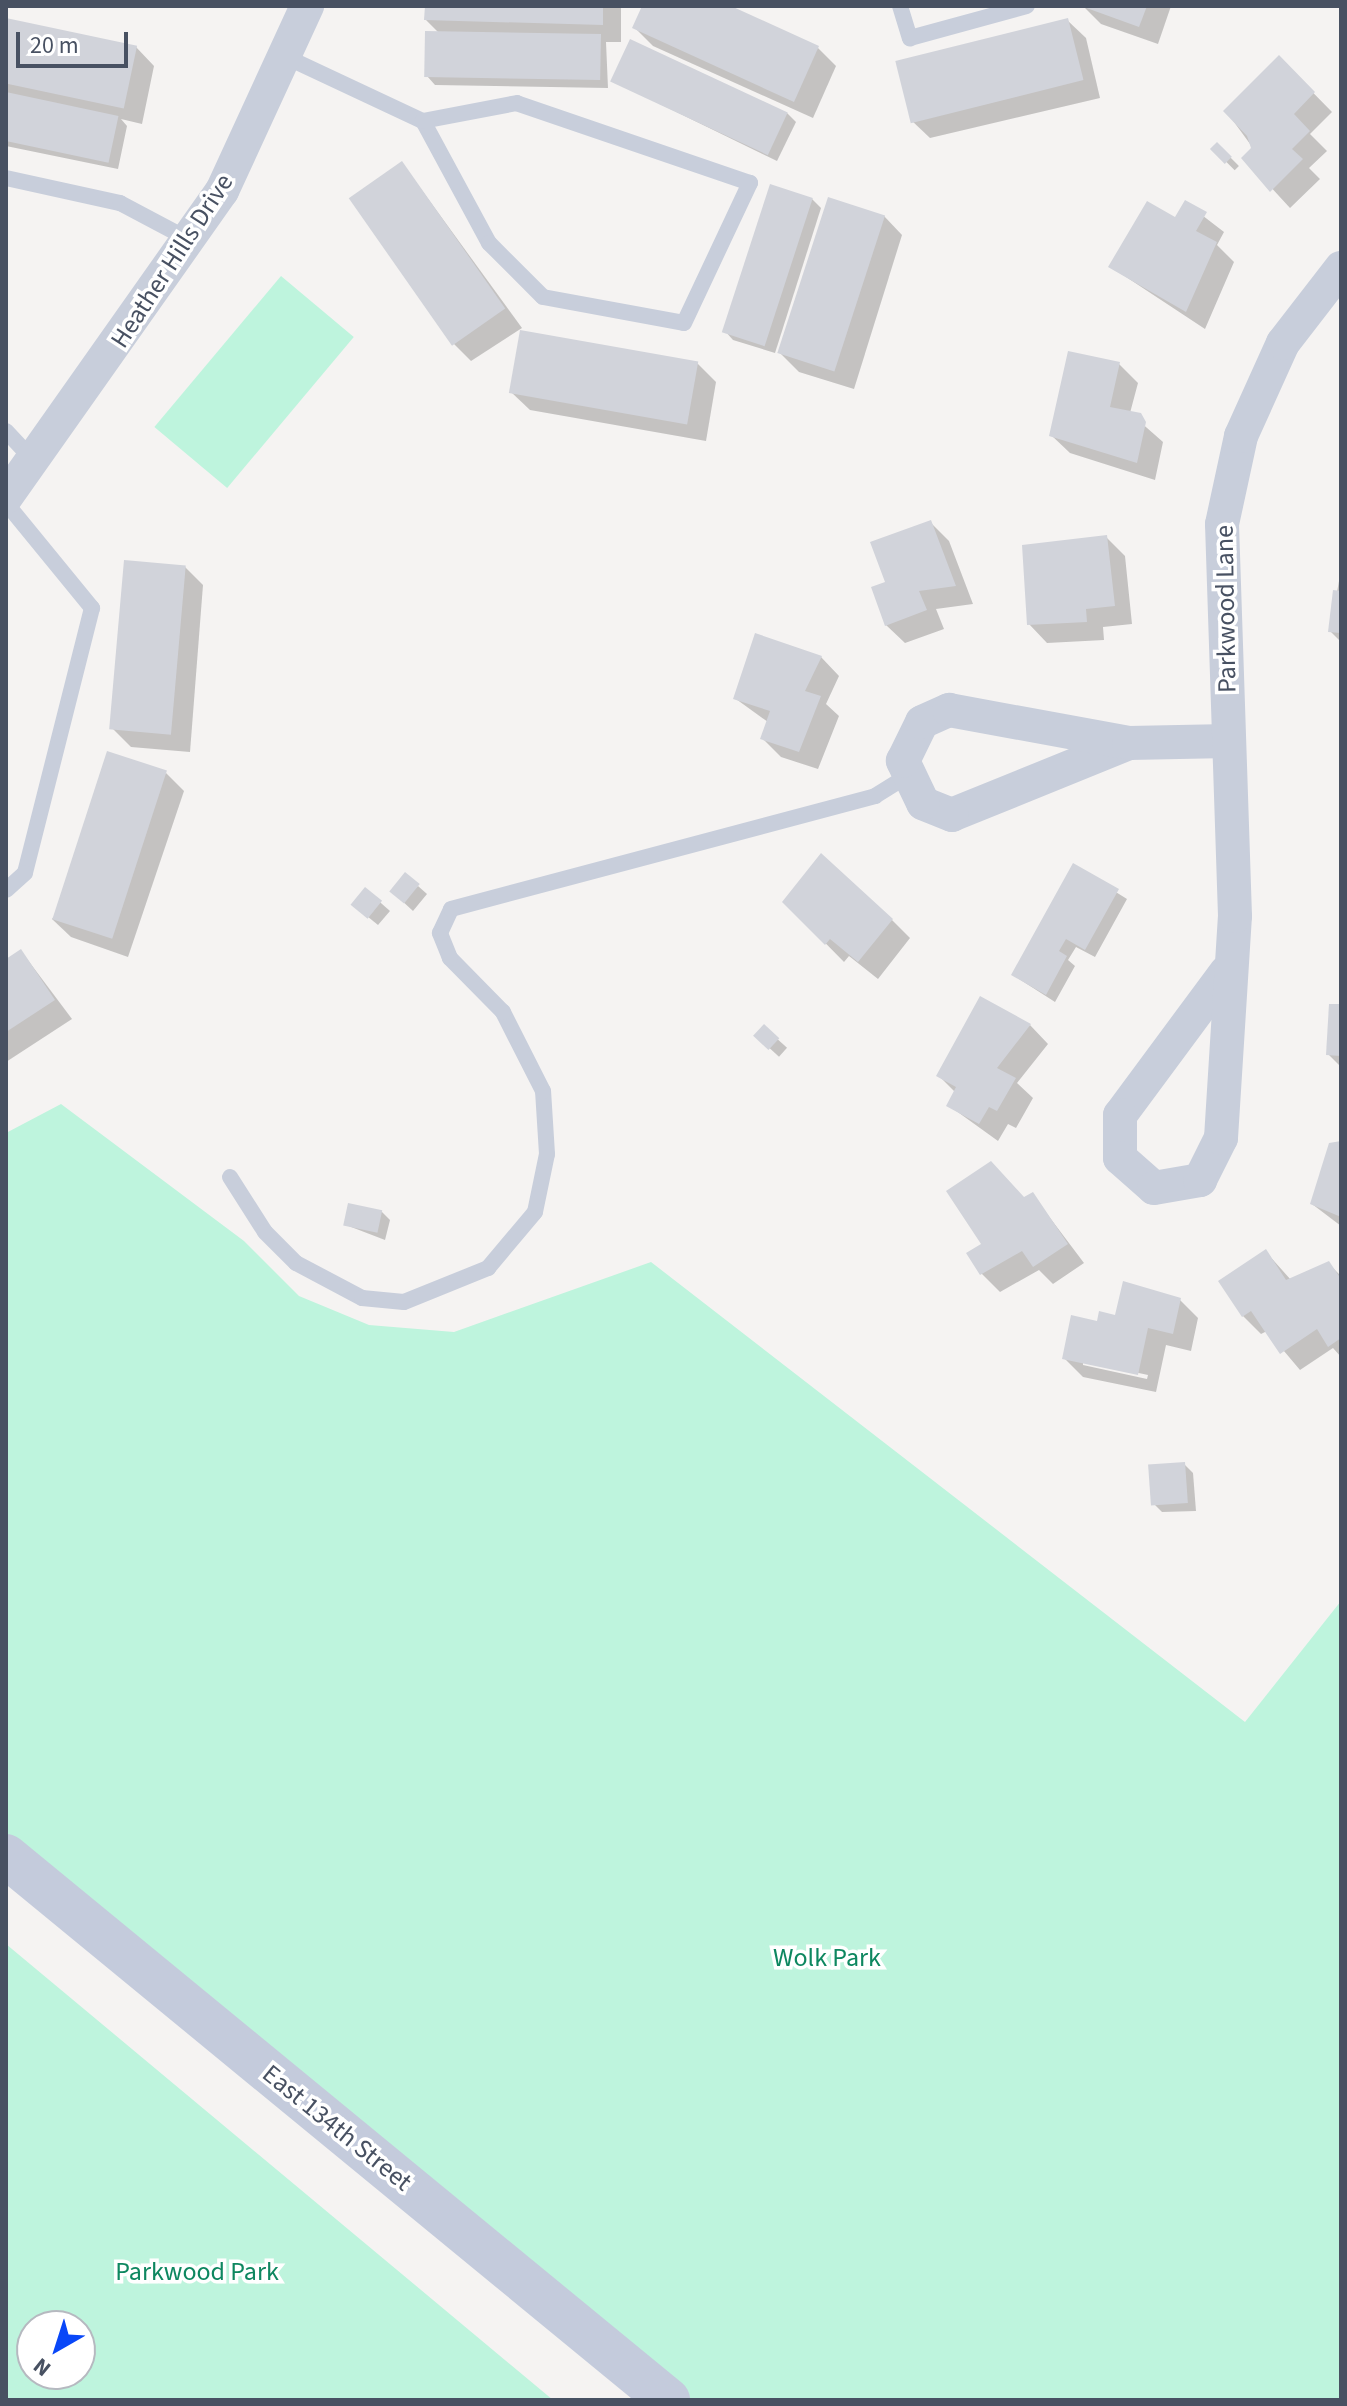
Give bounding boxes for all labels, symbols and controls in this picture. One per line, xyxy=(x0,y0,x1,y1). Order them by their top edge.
scale bar xyxy=(20,16,132,66)
text: 20 m xyxy=(30,28,79,63)
street label: Heather Hills Drive xyxy=(104,168,240,354)
street label: Parkwood Lane xyxy=(1209,525,1243,693)
park label: Wolk Park xyxy=(773,1942,881,1974)
street label: East 134th Street xyxy=(256,2058,418,2198)
park label: Parkwood Park xyxy=(115,2256,279,2288)
north arrow xyxy=(16,2310,96,2390)
text: N xyxy=(26,2350,58,2384)

